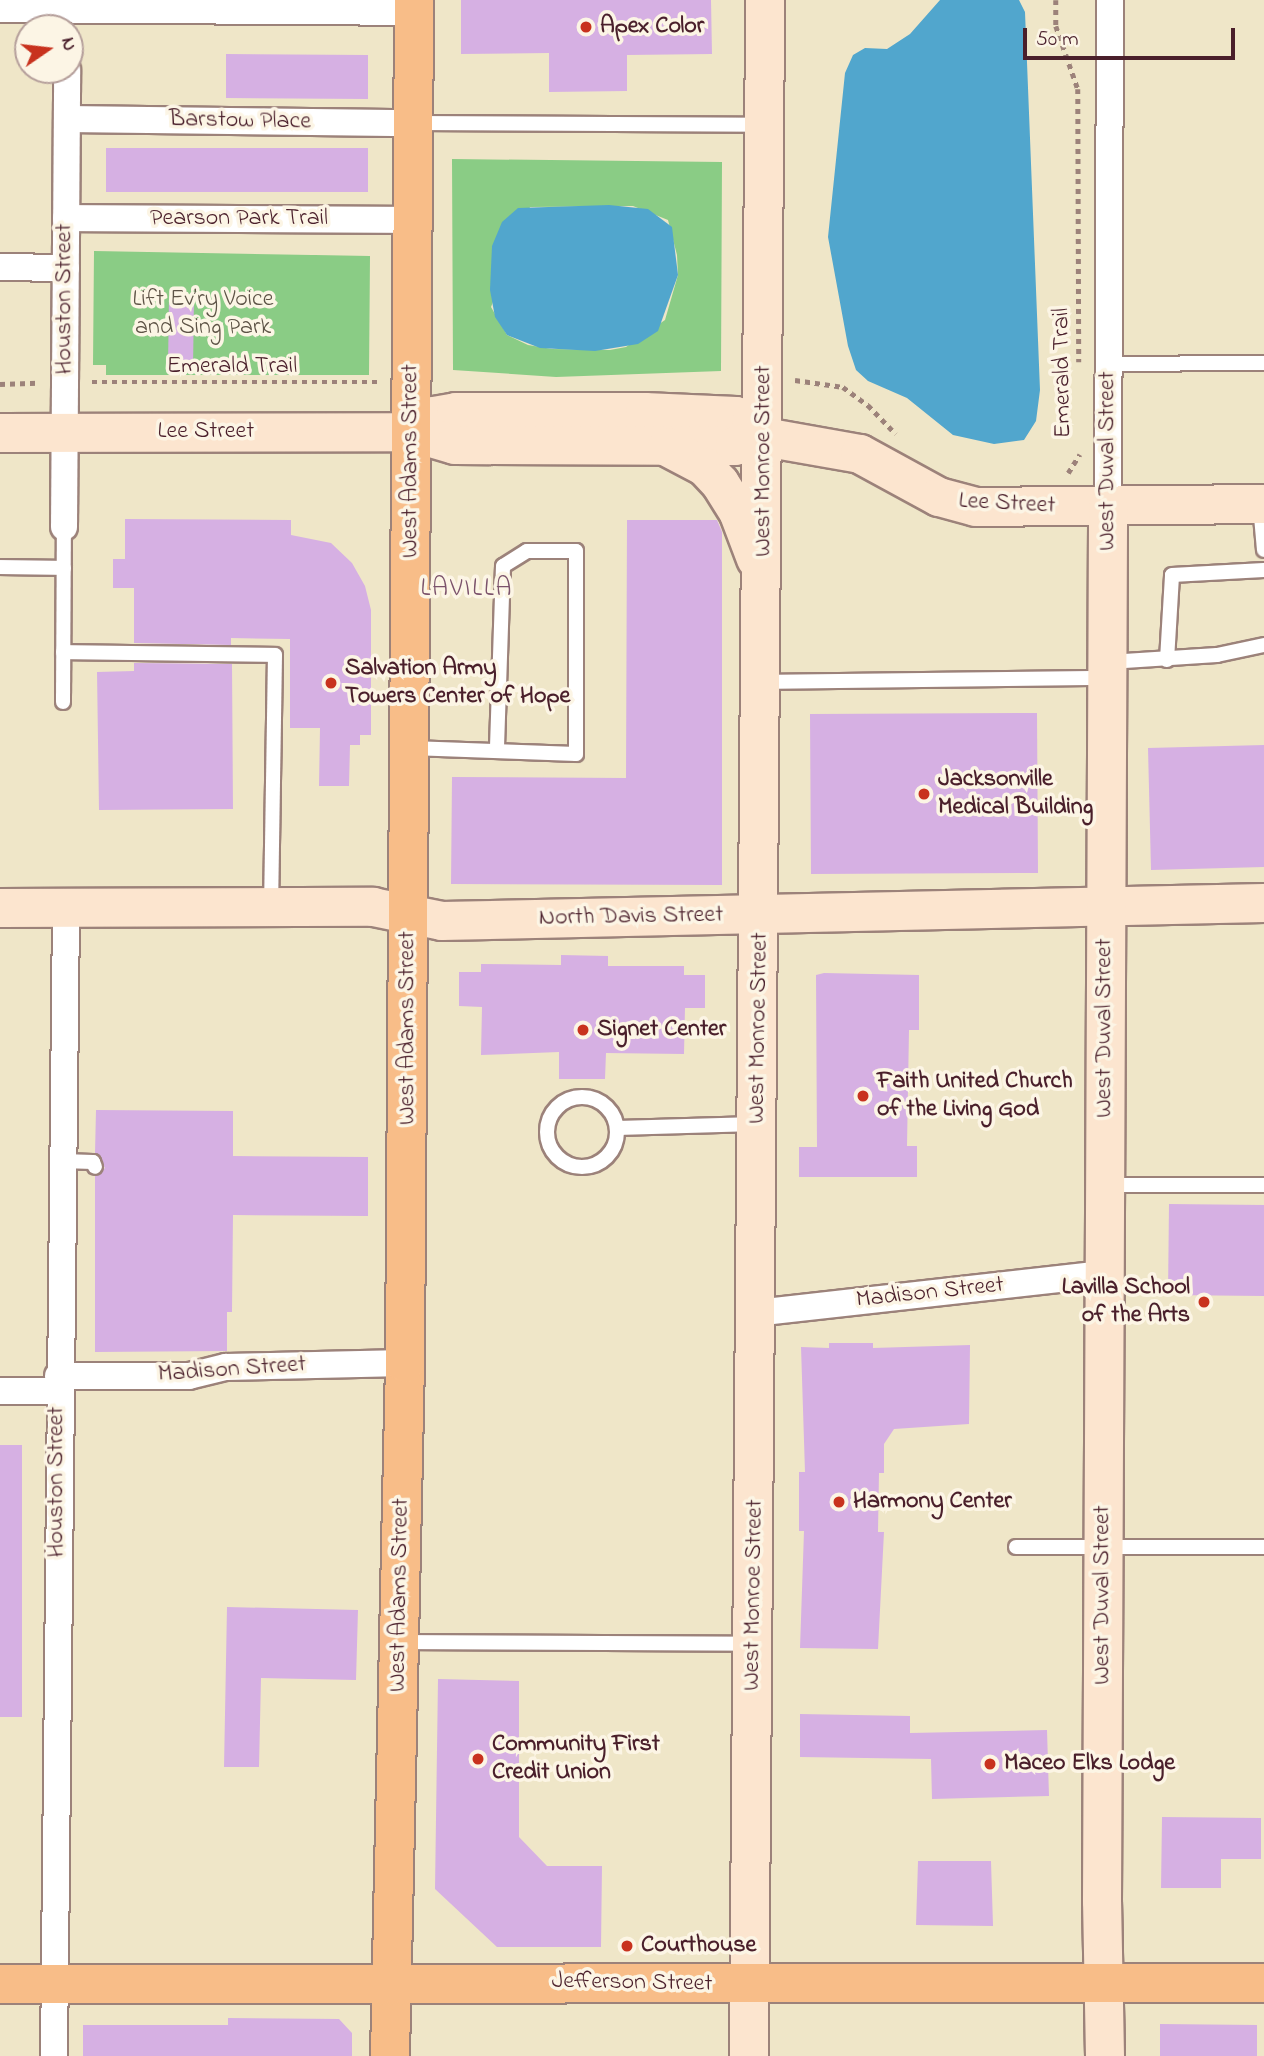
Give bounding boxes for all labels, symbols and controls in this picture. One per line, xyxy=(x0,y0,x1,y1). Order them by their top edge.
place label: Apex Color xyxy=(600,13,704,41)
north arrow xyxy=(14,14,84,84)
scale bar xyxy=(1026,14,1238,58)
marker: Apex Color xyxy=(578,19,594,35)
text: 50 m xyxy=(1036,25,1079,55)
text: N xyxy=(53,35,83,54)
street label: Barstow Place xyxy=(169,105,311,137)
street label: Pearson Park Trail xyxy=(150,205,328,233)
street label: Houston Street xyxy=(51,223,79,375)
park label: Lift Ev’ry Voice and Sing Park xyxy=(133,286,273,342)
street label: Emerald Trail xyxy=(1047,308,1079,438)
street label: Emerald Trail xyxy=(167,353,297,381)
street label: West Adams Street xyxy=(397,364,425,558)
street label: West Monroe Street xyxy=(750,365,778,557)
street label: West Duval Street xyxy=(1094,371,1122,551)
street label: Lee Street xyxy=(158,418,254,446)
street label: Lee Street xyxy=(958,487,1056,521)
district label: LAVILLA xyxy=(421,574,513,606)
place label: Salvation Army Towers Center of Hope xyxy=(345,655,570,711)
marker: Salvation Army Towers Center of Hope xyxy=(323,675,339,691)
place label: Jacksonville Medical Building xyxy=(938,766,1093,822)
marker: Jacksonville Medical Building xyxy=(916,786,932,802)
street label: North Davis Street xyxy=(539,901,723,933)
street label: West Adams Street xyxy=(394,931,422,1125)
street label: West Monroe Street xyxy=(743,932,775,1124)
street label: West Duval Street xyxy=(1091,938,1119,1118)
place label: Signet Center xyxy=(597,1016,726,1044)
marker: Signet Center xyxy=(575,1022,591,1038)
place label: Faith United Church of the Living God xyxy=(877,1068,1073,1124)
marker: Faith United Church of the Living God xyxy=(855,1088,871,1104)
street label: Madison Street xyxy=(855,1271,1005,1315)
place label: Lavilla School of the Arts xyxy=(1062,1274,1190,1330)
marker: Lavilla School of the Arts xyxy=(1196,1294,1212,1310)
street label: Madison Street xyxy=(157,1350,307,1390)
street label: Houston Street xyxy=(43,1406,71,1558)
place label: Harmony Center xyxy=(853,1488,1012,1516)
marker: Harmony Center xyxy=(831,1494,847,1510)
street label: West Adams Street xyxy=(384,1498,416,1692)
street label: West Monroe Street xyxy=(738,1499,770,1691)
street label: West Duval Street xyxy=(1089,1505,1117,1685)
place label: Community First Credit Union xyxy=(492,1731,660,1787)
place label: Maceo Elks Lodge xyxy=(1004,1750,1175,1778)
marker: Community First Credit Union xyxy=(470,1751,486,1767)
marker: Maceo Elks Lodge xyxy=(982,1756,998,1772)
place label: Courthouse xyxy=(641,1932,756,1960)
marker: Courthouse xyxy=(619,1938,635,1954)
street label: Jefferson Street xyxy=(551,1967,713,1999)

